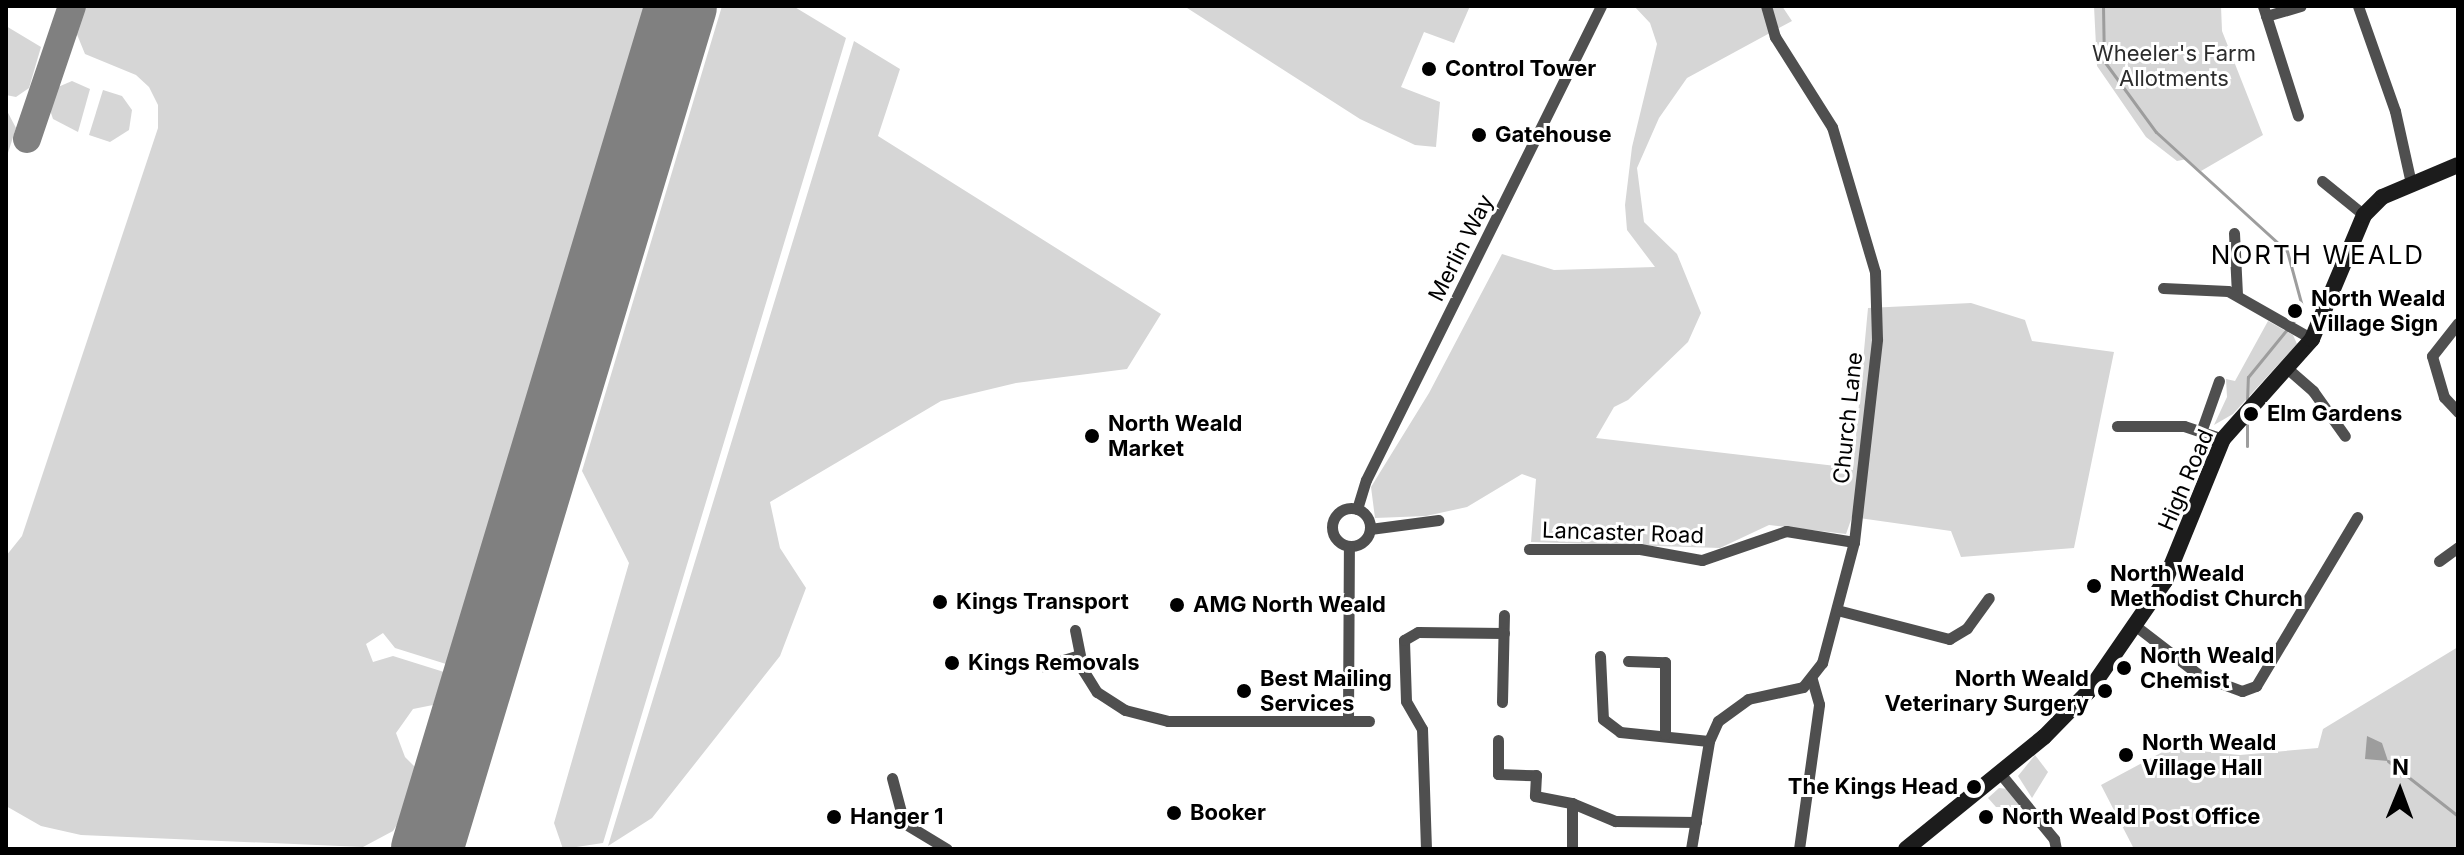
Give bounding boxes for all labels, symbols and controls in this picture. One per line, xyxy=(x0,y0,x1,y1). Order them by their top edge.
park label: Wheeler's Farm Allotments xyxy=(2092,40,2256,92)
place label: Control Tower xyxy=(1445,56,1596,82)
marker: Control Tower xyxy=(1420,60,1438,78)
place label: Gatehouse xyxy=(1495,122,1612,148)
marker: Gatehouse xyxy=(1470,126,1488,144)
street label: Merlin Way xyxy=(1423,190,1499,306)
district label: NORTH WEALD xyxy=(2211,239,2425,271)
place label: North Weald Village Sign xyxy=(2311,285,2445,336)
marker: North Weald Village Sign xyxy=(2286,302,2304,320)
street label: Church Lane xyxy=(1828,351,1868,485)
place label: Elm Gardens xyxy=(2267,401,2402,427)
marker: Elm Gardens xyxy=(2242,405,2260,423)
place label: North Weald Market xyxy=(1108,410,1242,462)
street label: High Road xyxy=(2153,425,2219,535)
marker: North Weald Market xyxy=(1083,427,1101,445)
street label: Lancaster Road xyxy=(1542,517,1704,549)
place label: North Weald Methodist Church xyxy=(2110,560,2303,612)
marker: North Weald Methodist Church xyxy=(2085,577,2103,595)
place label: Kings Transport xyxy=(956,589,1129,615)
place label: AMG North Weald xyxy=(1193,592,1386,618)
marker: Kings Transport xyxy=(931,593,949,611)
marker: AMG North Weald xyxy=(1168,596,1186,614)
place label: North Weald Chemist xyxy=(2140,642,2274,694)
place label: Kings Removals xyxy=(968,650,1140,676)
marker: Kings Removals xyxy=(943,654,961,672)
marker: North Weald Chemist xyxy=(2115,659,2133,677)
place label: Best Mailing Services xyxy=(1260,665,1392,716)
place label: North Weald Veterinary Surgery xyxy=(1884,665,2089,716)
marker: Best Mailing Services xyxy=(1235,682,1253,700)
marker: North Weald Veterinary Surgery xyxy=(2096,682,2114,700)
place label: North Weald Village Hall xyxy=(2142,729,2276,780)
marker: North Weald Village Hall xyxy=(2117,746,2135,764)
north arrow xyxy=(2360,751,2440,831)
text: N xyxy=(2392,754,2409,780)
place label: The Kings Head xyxy=(1788,774,1958,800)
marker: The Kings Head xyxy=(1965,778,1983,796)
place label: Booker xyxy=(1190,800,1266,826)
place label: Hanger 1 xyxy=(850,804,944,830)
marker: Booker xyxy=(1165,804,1183,822)
place label: North Weald Post Office xyxy=(2002,804,2260,830)
marker: Hanger 1 xyxy=(825,808,843,826)
marker: North Weald Post Office xyxy=(1977,808,1995,826)

